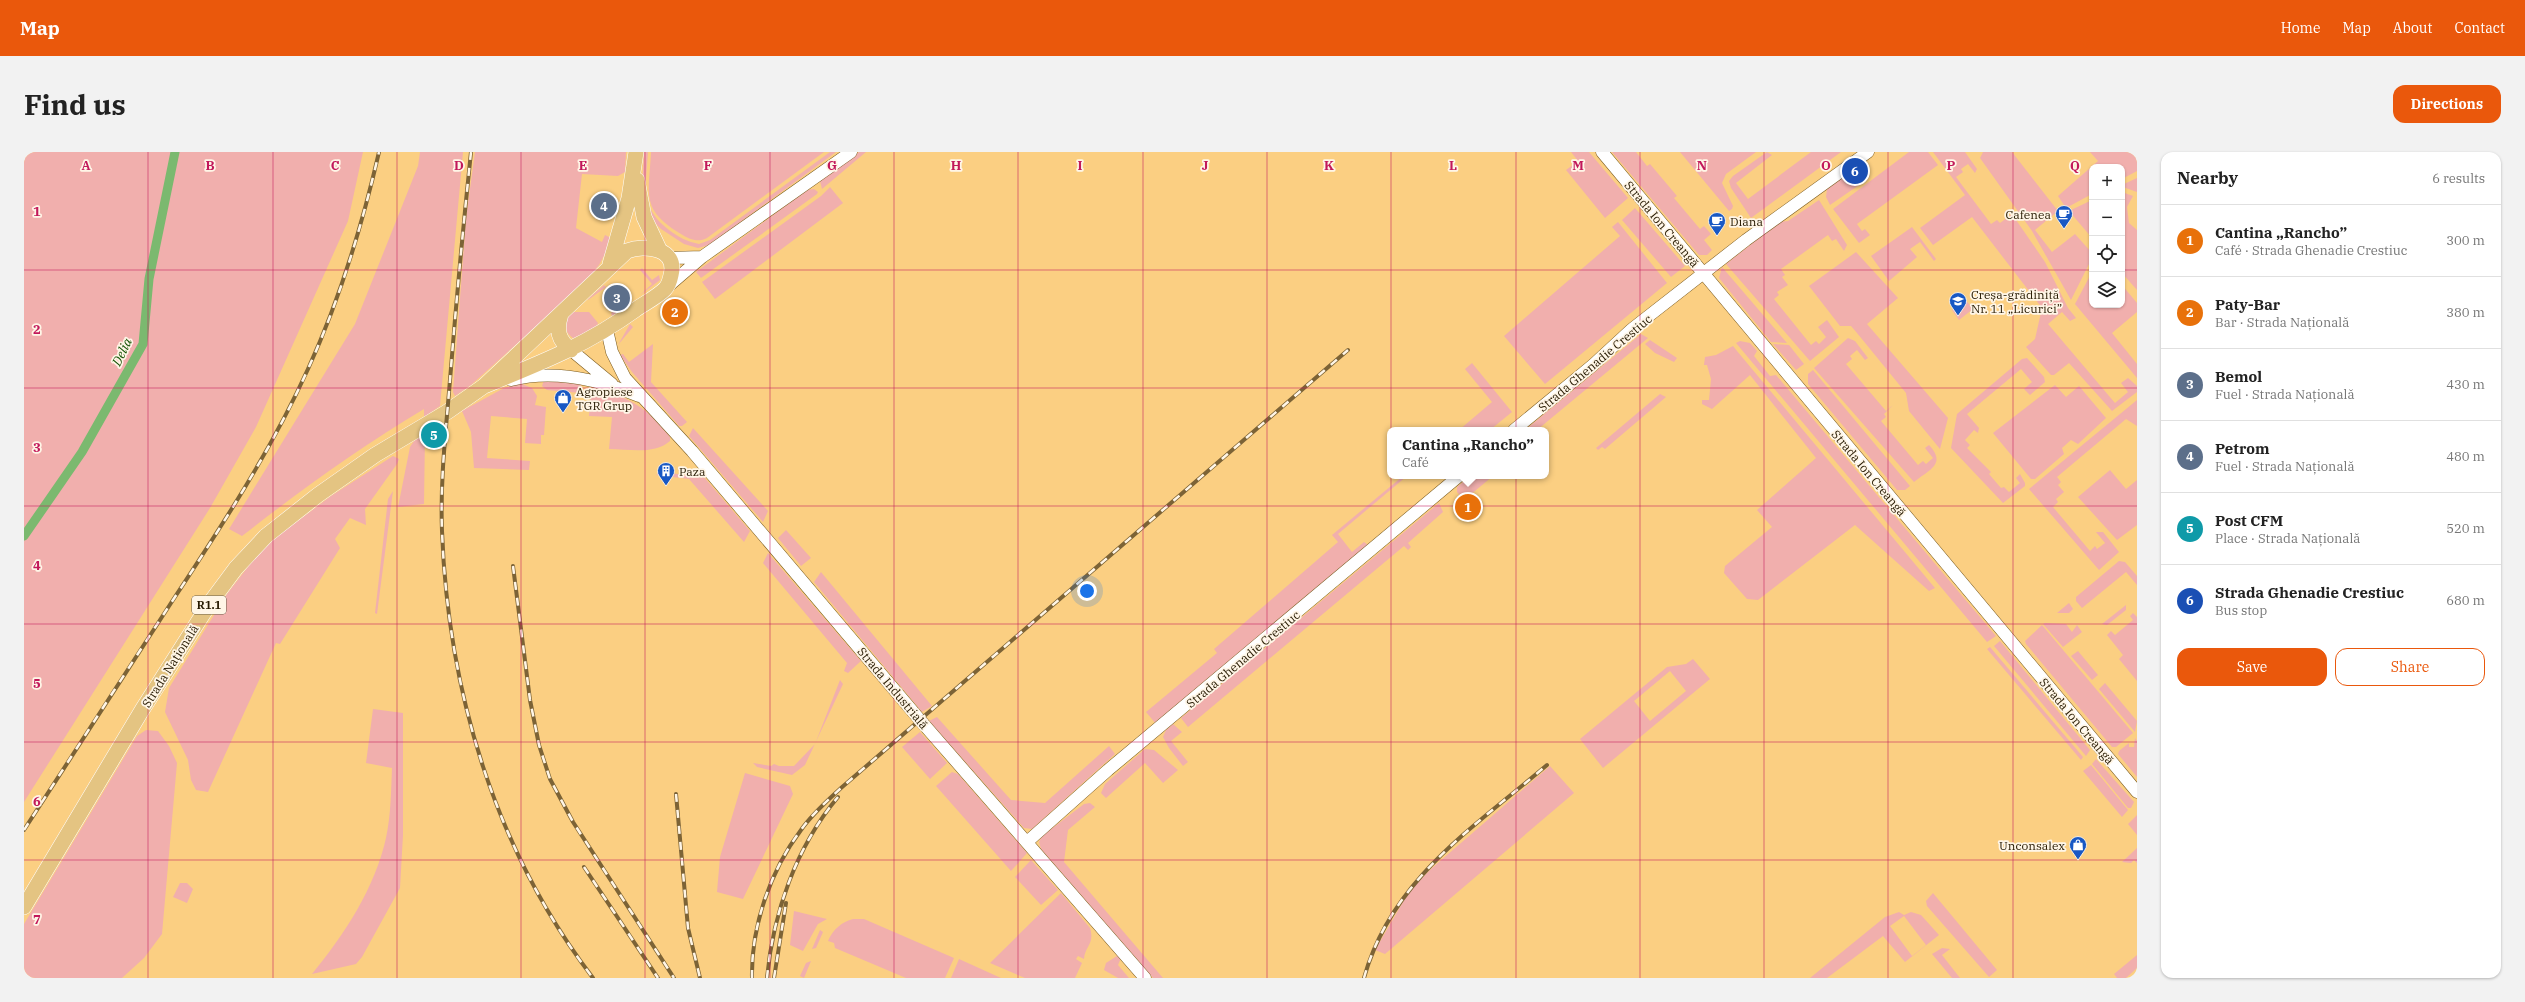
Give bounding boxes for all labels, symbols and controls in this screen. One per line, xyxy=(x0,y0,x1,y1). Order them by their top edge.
text: Map xyxy=(20,16,60,40)
text: Home xyxy=(2281,19,2320,37)
text: Map xyxy=(2342,19,2371,37)
text: About xyxy=(2393,19,2432,37)
text: Contact xyxy=(2454,19,2505,37)
button: Directions xyxy=(2393,85,2501,123)
text: Find us xyxy=(24,86,126,123)
pin: 6 xyxy=(1842,156,1868,186)
text: A xyxy=(81,157,91,174)
text: B xyxy=(205,157,215,174)
text: C xyxy=(331,157,340,174)
text: D xyxy=(454,157,464,174)
text: E xyxy=(579,157,587,174)
text: F xyxy=(704,157,712,174)
text: G xyxy=(827,157,837,174)
text: H xyxy=(951,157,962,174)
text: I xyxy=(1078,157,1083,174)
text: J xyxy=(1202,157,1209,174)
text: K xyxy=(1324,157,1334,174)
text: L xyxy=(1449,157,1457,174)
text: M xyxy=(1572,157,1584,174)
text: N xyxy=(1697,157,1707,174)
text: O xyxy=(1821,157,1831,174)
text: P xyxy=(1947,157,1956,174)
text: Q xyxy=(2070,157,2080,174)
map controls xyxy=(2089,164,2125,308)
button: + xyxy=(2089,164,2125,200)
text: Nearby xyxy=(2177,167,2238,189)
text: 6 results xyxy=(2432,170,2485,187)
street label: Strada Ion Creangă xyxy=(1622,178,1703,270)
pin: 4 xyxy=(591,191,617,221)
button: − xyxy=(2089,200,2125,236)
text: 1 xyxy=(33,203,41,220)
cafe icon: Cafenea xyxy=(2054,204,2074,229)
place label: Cafenea xyxy=(2006,207,2051,222)
cafe icon: Diana xyxy=(1707,211,1727,236)
place label: Diana xyxy=(1730,214,1763,229)
text: Cantina „Rancho” xyxy=(2215,223,2347,242)
text: 1 xyxy=(2186,232,2194,249)
text: 300 m xyxy=(2446,232,2485,249)
button: locate xyxy=(2089,236,2125,272)
text: Café · Strada Ghenadie Crestiuc xyxy=(2215,242,2408,259)
button: layers xyxy=(2089,272,2125,308)
pin: 3 xyxy=(604,283,630,313)
place label: Creșa-grădiniță Nr. 11 „Licurici” xyxy=(1971,287,2062,316)
school or university icon: Creșa-grădiniță Nr. 11 „Licurici” xyxy=(1948,291,1968,316)
text: Paty-Bar xyxy=(2215,295,2280,314)
pin: 2 xyxy=(662,297,688,327)
text: 2 xyxy=(2186,304,2194,321)
text: 380 m xyxy=(2446,304,2485,321)
street label: Strada Ghenadie Crestiuc xyxy=(1535,311,1655,415)
text: Bar · Strada Națională xyxy=(2215,314,2349,331)
text: 2 xyxy=(33,321,41,338)
water label: Delia xyxy=(108,335,136,370)
text: Bemol xyxy=(2215,367,2262,386)
text: 3 xyxy=(2186,376,2194,393)
text: 430 m xyxy=(2446,376,2485,393)
place label: Agropiese TGR Grup xyxy=(576,384,633,413)
text: Fuel · Strada Națională xyxy=(2215,386,2355,403)
shop icon: Agropiese TGR Grup xyxy=(553,388,573,413)
pin: 5 xyxy=(421,420,447,450)
popup xyxy=(1387,427,1549,479)
street label: Strada Ion Creangă xyxy=(1829,427,1910,519)
text: Cantina „Rancho” xyxy=(1402,435,1534,454)
text: 3 xyxy=(33,439,41,456)
text: Petrom xyxy=(2215,439,2270,458)
text: 4 xyxy=(2186,448,2194,465)
text: 480 m xyxy=(2446,448,2485,465)
text: Café xyxy=(1402,454,1429,471)
text: Fuel · Strada Națională xyxy=(2215,458,2355,475)
building icon: Paza xyxy=(656,461,676,486)
place label: Paza xyxy=(679,464,706,479)
pin: 1 xyxy=(1455,492,1481,522)
text: Post CFM xyxy=(2215,511,2283,530)
text: 5 xyxy=(2186,520,2194,537)
text: 520 m xyxy=(2446,520,2485,537)
text: Place · Strada Națională xyxy=(2215,530,2360,547)
text: 4 xyxy=(33,557,41,574)
your location xyxy=(1077,581,1097,601)
text: Strada Ghenadie Crestiuc xyxy=(2215,583,2404,602)
text: 6 xyxy=(2186,592,2194,609)
text: 680 m xyxy=(2446,592,2485,609)
road number: R1.1 xyxy=(192,596,226,614)
text: Bus stop xyxy=(2215,602,2267,619)
street label: Strada Ghenadie Crestiuc xyxy=(1183,607,1303,711)
street label: Strada Națională xyxy=(139,622,203,711)
street label: Strada Industrială xyxy=(854,644,932,732)
button: Save xyxy=(2177,648,2327,686)
button: Share xyxy=(2335,648,2485,686)
text: 5 xyxy=(33,675,41,692)
street label: Strada Ion Creangă xyxy=(2037,675,2118,767)
text: 6 xyxy=(33,793,41,810)
shop icon: Unconsalex xyxy=(2068,835,2088,860)
place label: Unconsalex xyxy=(1999,838,2065,853)
text: 7 xyxy=(33,911,41,928)

